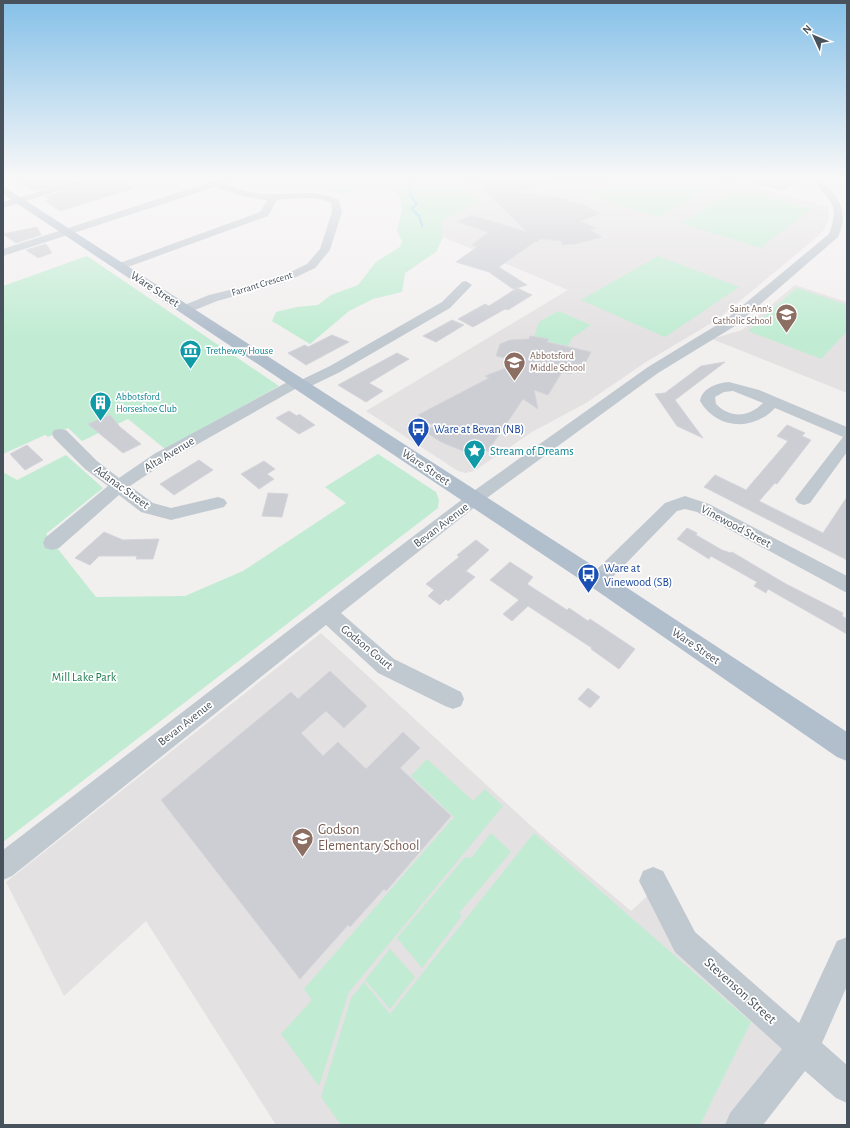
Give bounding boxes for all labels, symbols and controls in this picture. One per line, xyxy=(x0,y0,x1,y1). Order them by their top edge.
north arrow xyxy=(794,16,834,56)
text: N xyxy=(801,23,814,36)
street label: Ware Street xyxy=(129,269,182,309)
street label: Farrant Crescent xyxy=(231,270,294,298)
school or university icon: Saint Ann's Catholic School xyxy=(774,302,800,335)
place label: Saint Ann's Catholic School xyxy=(713,304,772,326)
museum icon: Trethewey House xyxy=(177,338,203,371)
place label: Trethewey House xyxy=(206,346,274,356)
school or university icon: Abbotsford Middle School xyxy=(502,349,528,382)
place label: Abbotsford Middle School xyxy=(530,351,585,373)
building icon: Abbotsford Horseshoe Club xyxy=(88,390,114,423)
place label: Abbotsford Horseshoe Club xyxy=(116,392,177,414)
bus stop icon: Ware at Bevan (NB) xyxy=(405,416,431,449)
place label: Ware at Bevan (NB) xyxy=(434,423,524,435)
street label: Alta Avenue xyxy=(142,434,196,474)
place icon: Stream of Dreams xyxy=(461,438,487,471)
place label: Stream of Dreams xyxy=(490,445,574,457)
street label: Ware Street xyxy=(400,447,452,487)
street label: Adanac Street xyxy=(92,463,152,511)
street label: Bevan Avenue xyxy=(411,501,471,549)
street label: Vinewood Street xyxy=(699,502,773,550)
bus stop icon: Ware at Vinewood (SB) xyxy=(575,562,601,595)
place label: Ware at Vinewood (SB) xyxy=(604,562,673,588)
street label: Godson Court xyxy=(339,622,395,672)
street label: Ware Street xyxy=(670,626,722,666)
park label: Mill Lake Park xyxy=(52,671,117,683)
street label: Bevan Avenue xyxy=(156,698,214,748)
place label: Godson Elementary School xyxy=(318,823,420,853)
school or university icon: Godson Elementary School xyxy=(289,825,315,858)
street label: Stevenson Street xyxy=(701,955,779,1027)

